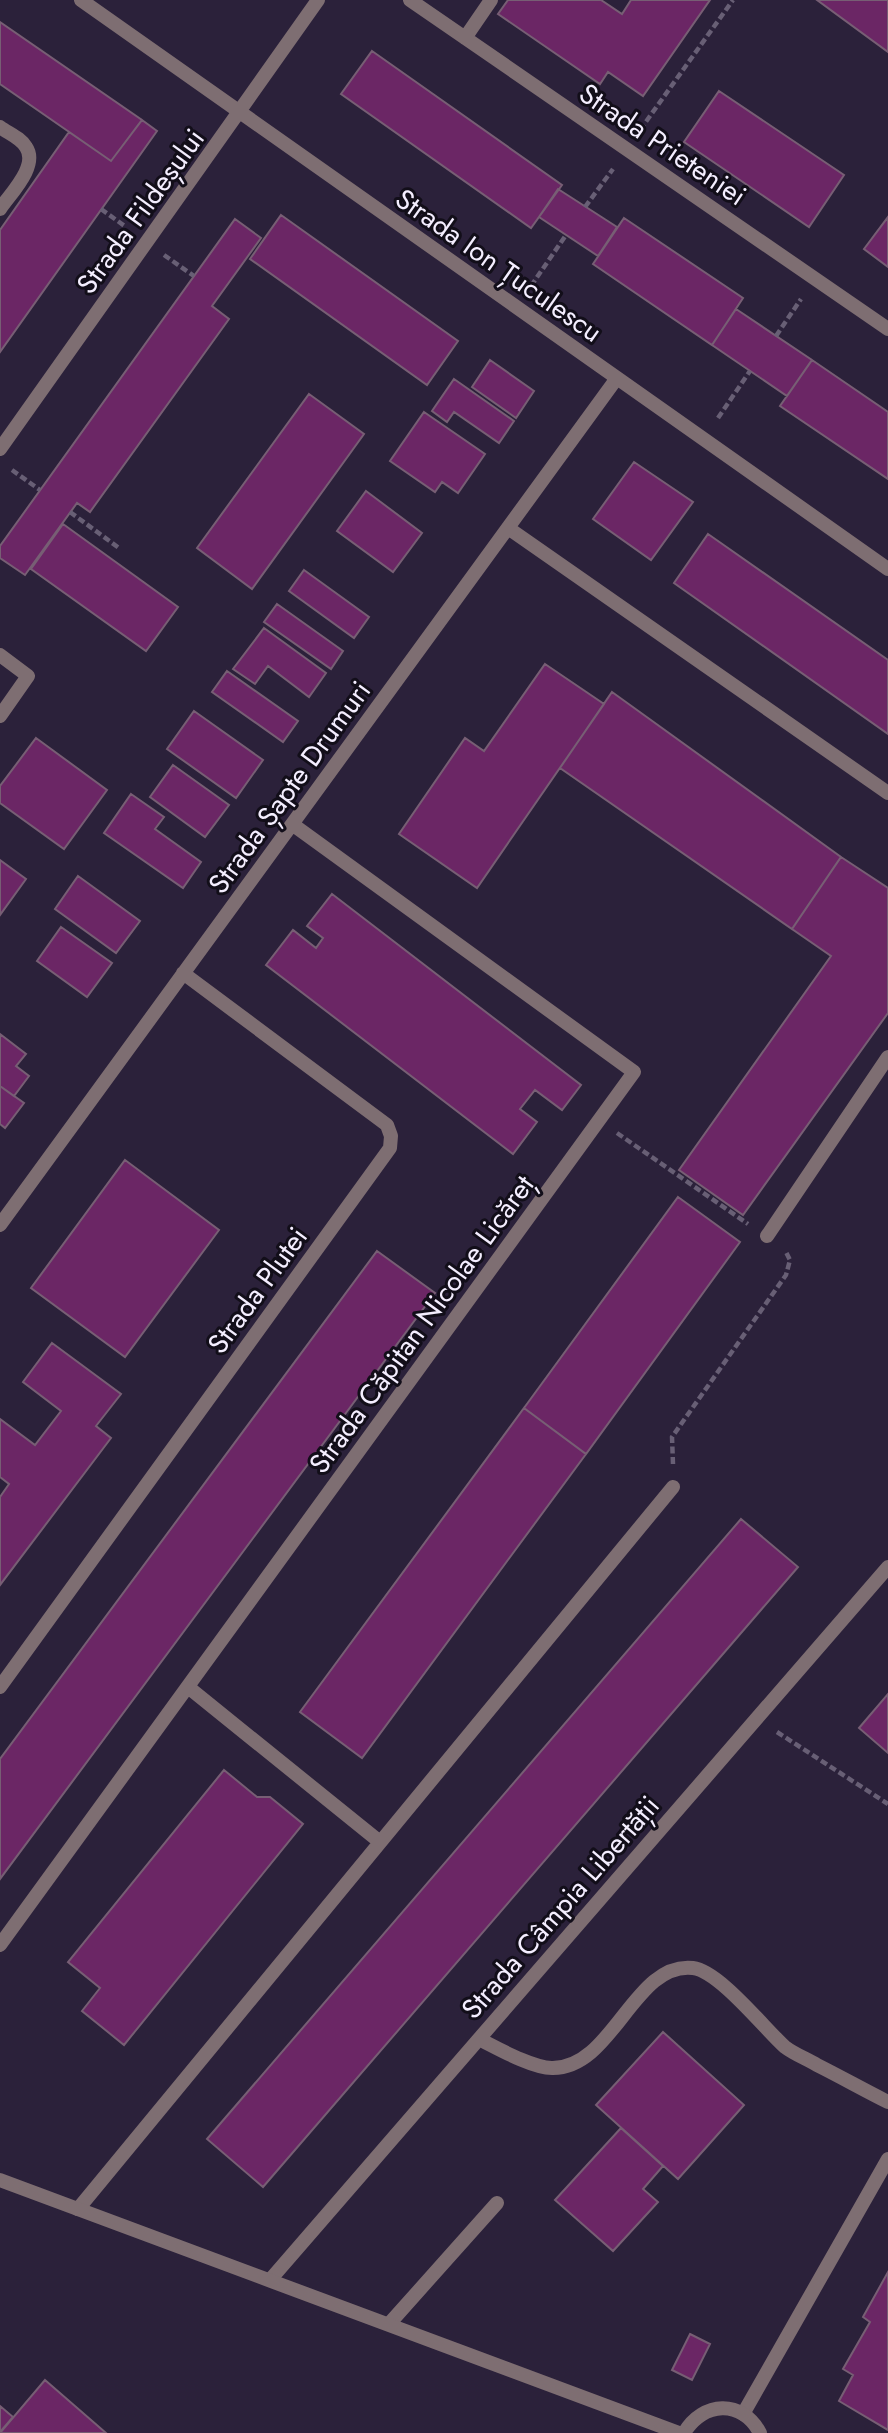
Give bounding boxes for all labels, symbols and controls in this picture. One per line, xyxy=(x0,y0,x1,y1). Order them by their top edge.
street label: Strada Prieteniei xyxy=(571,73,755,216)
street label: Strada Fildeșului xyxy=(66,120,214,302)
street label: Strada Ion Țuculescu xyxy=(387,179,611,352)
street label: Strada Șapte Drumuri xyxy=(198,672,381,902)
street label: Strada Căpitan Nicolae Licăreț xyxy=(299,1166,544,1482)
street label: Strada Plutei xyxy=(197,1218,317,1362)
street label: Strada Câmpia Libertății xyxy=(452,1787,669,2028)

